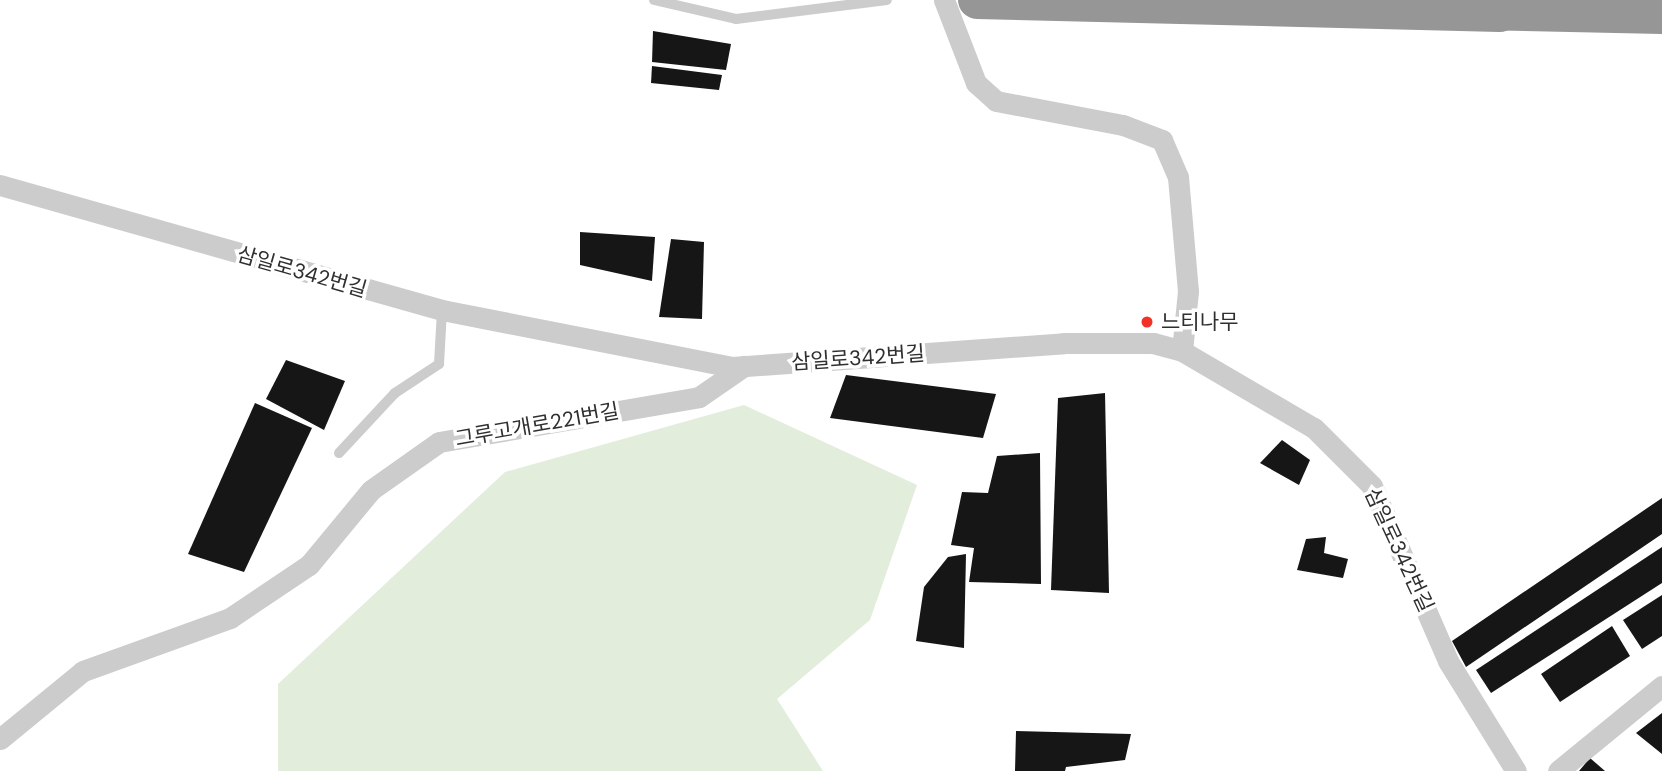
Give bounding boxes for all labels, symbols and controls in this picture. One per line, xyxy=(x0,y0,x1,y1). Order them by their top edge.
street label: 삼일로342번길 xyxy=(234,241,370,303)
place label: 느티나무 xyxy=(1161,309,1238,335)
marker: 느티나무 xyxy=(1139,314,1155,330)
street label: 삼일로342번길 xyxy=(790,341,926,375)
street label: 그루고개로221번길 xyxy=(453,398,621,452)
street label: 삼일로342번길 xyxy=(1359,484,1439,616)

